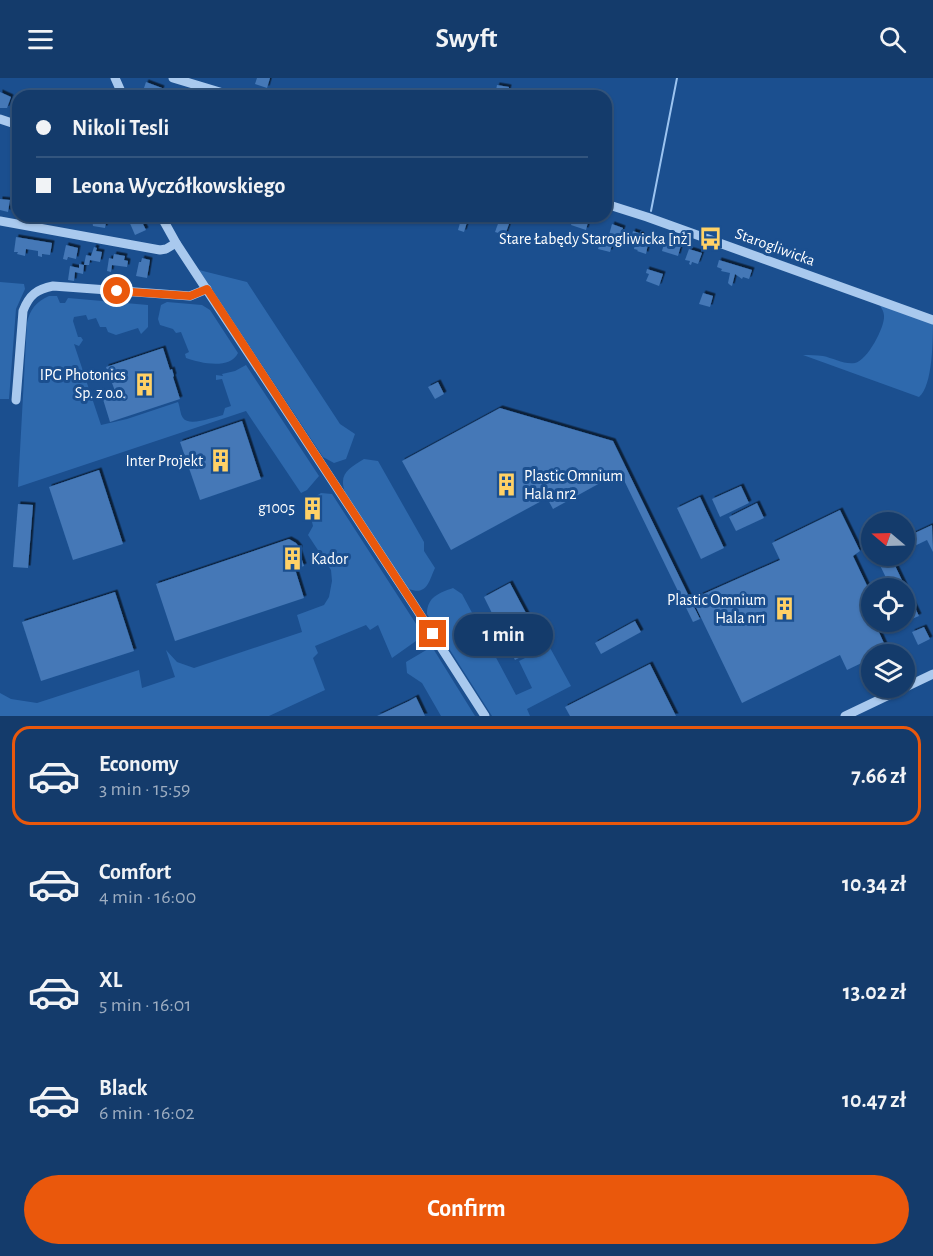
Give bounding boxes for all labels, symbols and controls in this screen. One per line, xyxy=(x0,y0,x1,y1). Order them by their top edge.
icon: menu xyxy=(24,23,57,56)
icon: search xyxy=(876,23,909,56)
text: Swyft xyxy=(436,25,497,52)
text: Nikoli Tesli xyxy=(72,117,169,139)
text: Leona Wyczółkowskiego xyxy=(72,175,285,197)
street label: Starogliwicka xyxy=(733,225,817,269)
bus stop icon: Stare Łabędy Starogliwicka [nż] xyxy=(697,226,723,252)
place label: Stare Łabędy Starogliwicka [nż] xyxy=(499,231,692,248)
route start xyxy=(103,277,130,304)
place label: IPG Photonics Sp. z o.o. xyxy=(40,367,126,401)
building icon: IPG Photonics Sp. z o.o. xyxy=(131,371,157,397)
building icon: Inter Projekt xyxy=(208,448,234,474)
place label: Inter Projekt xyxy=(125,453,203,470)
place label: Plastic Omnium Hala nr2 xyxy=(524,468,623,502)
building icon: Plastic Omnium Hala nr2 xyxy=(493,472,519,498)
building icon: g1005 xyxy=(300,495,326,521)
place label: g1005 xyxy=(258,500,295,516)
north arrow xyxy=(861,512,915,566)
map controls xyxy=(861,512,915,698)
building icon: Kador xyxy=(280,546,306,572)
place label: Kador xyxy=(311,551,349,567)
button: locate xyxy=(861,578,915,632)
place label: Plastic Omnium Hala nr1 xyxy=(667,592,766,626)
building icon: Plastic Omnium Hala nr1 xyxy=(771,596,797,622)
callout: 1 min xyxy=(454,613,553,655)
route end xyxy=(419,620,446,647)
text: 1 min xyxy=(482,625,525,645)
button: layers xyxy=(861,644,915,698)
icon: car xyxy=(27,749,81,803)
text: Economy xyxy=(99,753,179,775)
text: 7.66 zł xyxy=(851,765,906,787)
text: 3 min · 15:59 xyxy=(99,779,190,799)
icon: car xyxy=(27,857,81,911)
text: Comfort xyxy=(99,861,171,883)
text: 10.34 zł xyxy=(842,873,906,895)
text: 4 min · 16:00 xyxy=(99,887,196,907)
icon: car xyxy=(27,965,81,1019)
text: XL xyxy=(99,969,122,991)
text: 13.02 zł xyxy=(843,981,906,1003)
text: 5 min · 16:01 xyxy=(99,995,191,1015)
icon: car xyxy=(27,1073,81,1127)
text: Black xyxy=(99,1077,147,1099)
text: 10.47 zł xyxy=(842,1089,906,1111)
text: 6 min · 16:02 xyxy=(99,1103,195,1123)
button: Confirm xyxy=(24,1175,909,1244)

